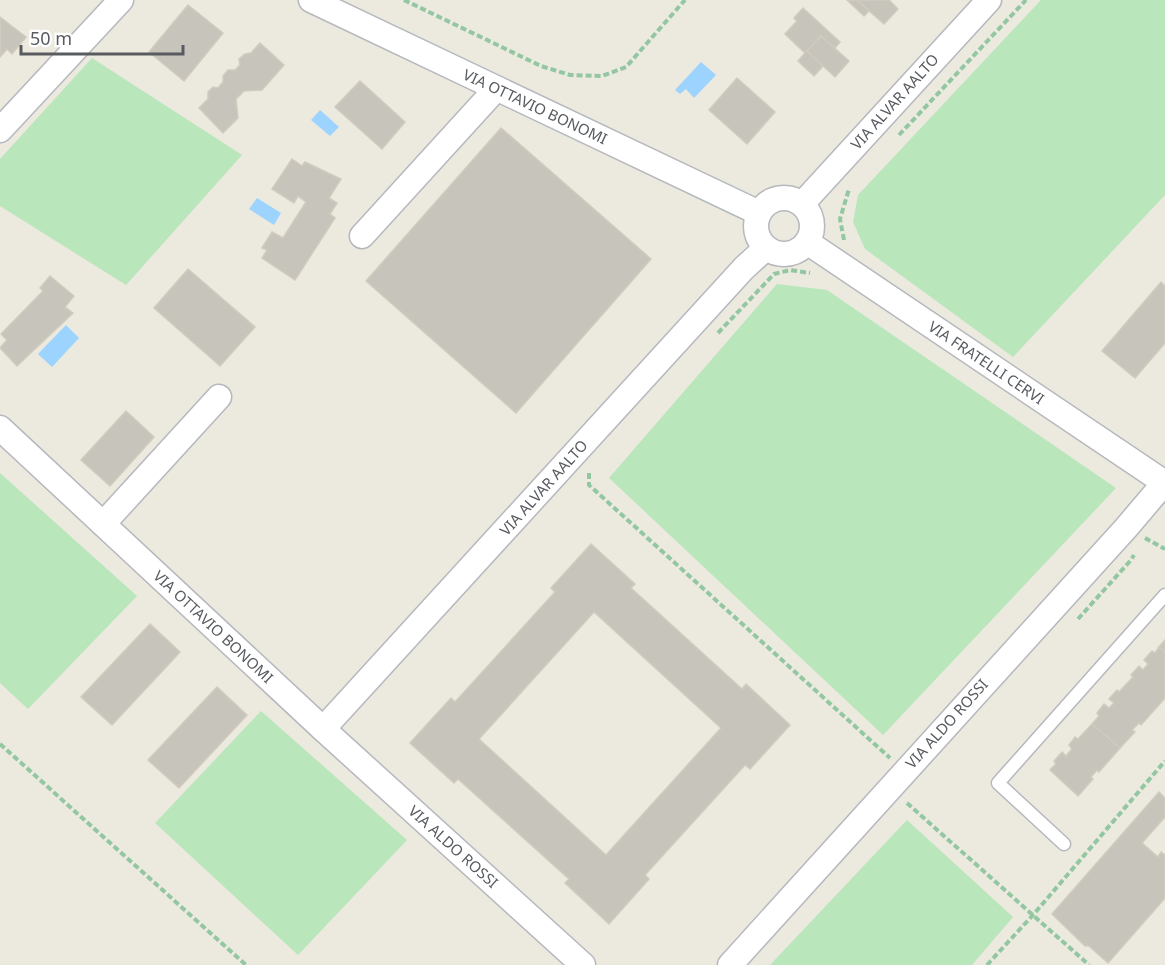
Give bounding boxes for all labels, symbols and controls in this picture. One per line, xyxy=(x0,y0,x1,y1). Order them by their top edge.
scale bar xyxy=(21,18,183,56)
text: 50 m xyxy=(30,26,72,50)
street label: VIA ALVAR AALTO xyxy=(846,49,943,154)
street label: VIA OTTAVIO BONOMI xyxy=(460,64,611,148)
street label: VIA FRATELLI CERVI xyxy=(925,316,1048,408)
street label: VIA ALVAR AALTO xyxy=(495,435,592,540)
street label: VIA OTTAVIO BONOMI xyxy=(150,566,278,687)
street label: VIA ALDO ROSSI xyxy=(901,674,992,772)
street label: VIA ALDO ROSSI xyxy=(405,801,503,892)

